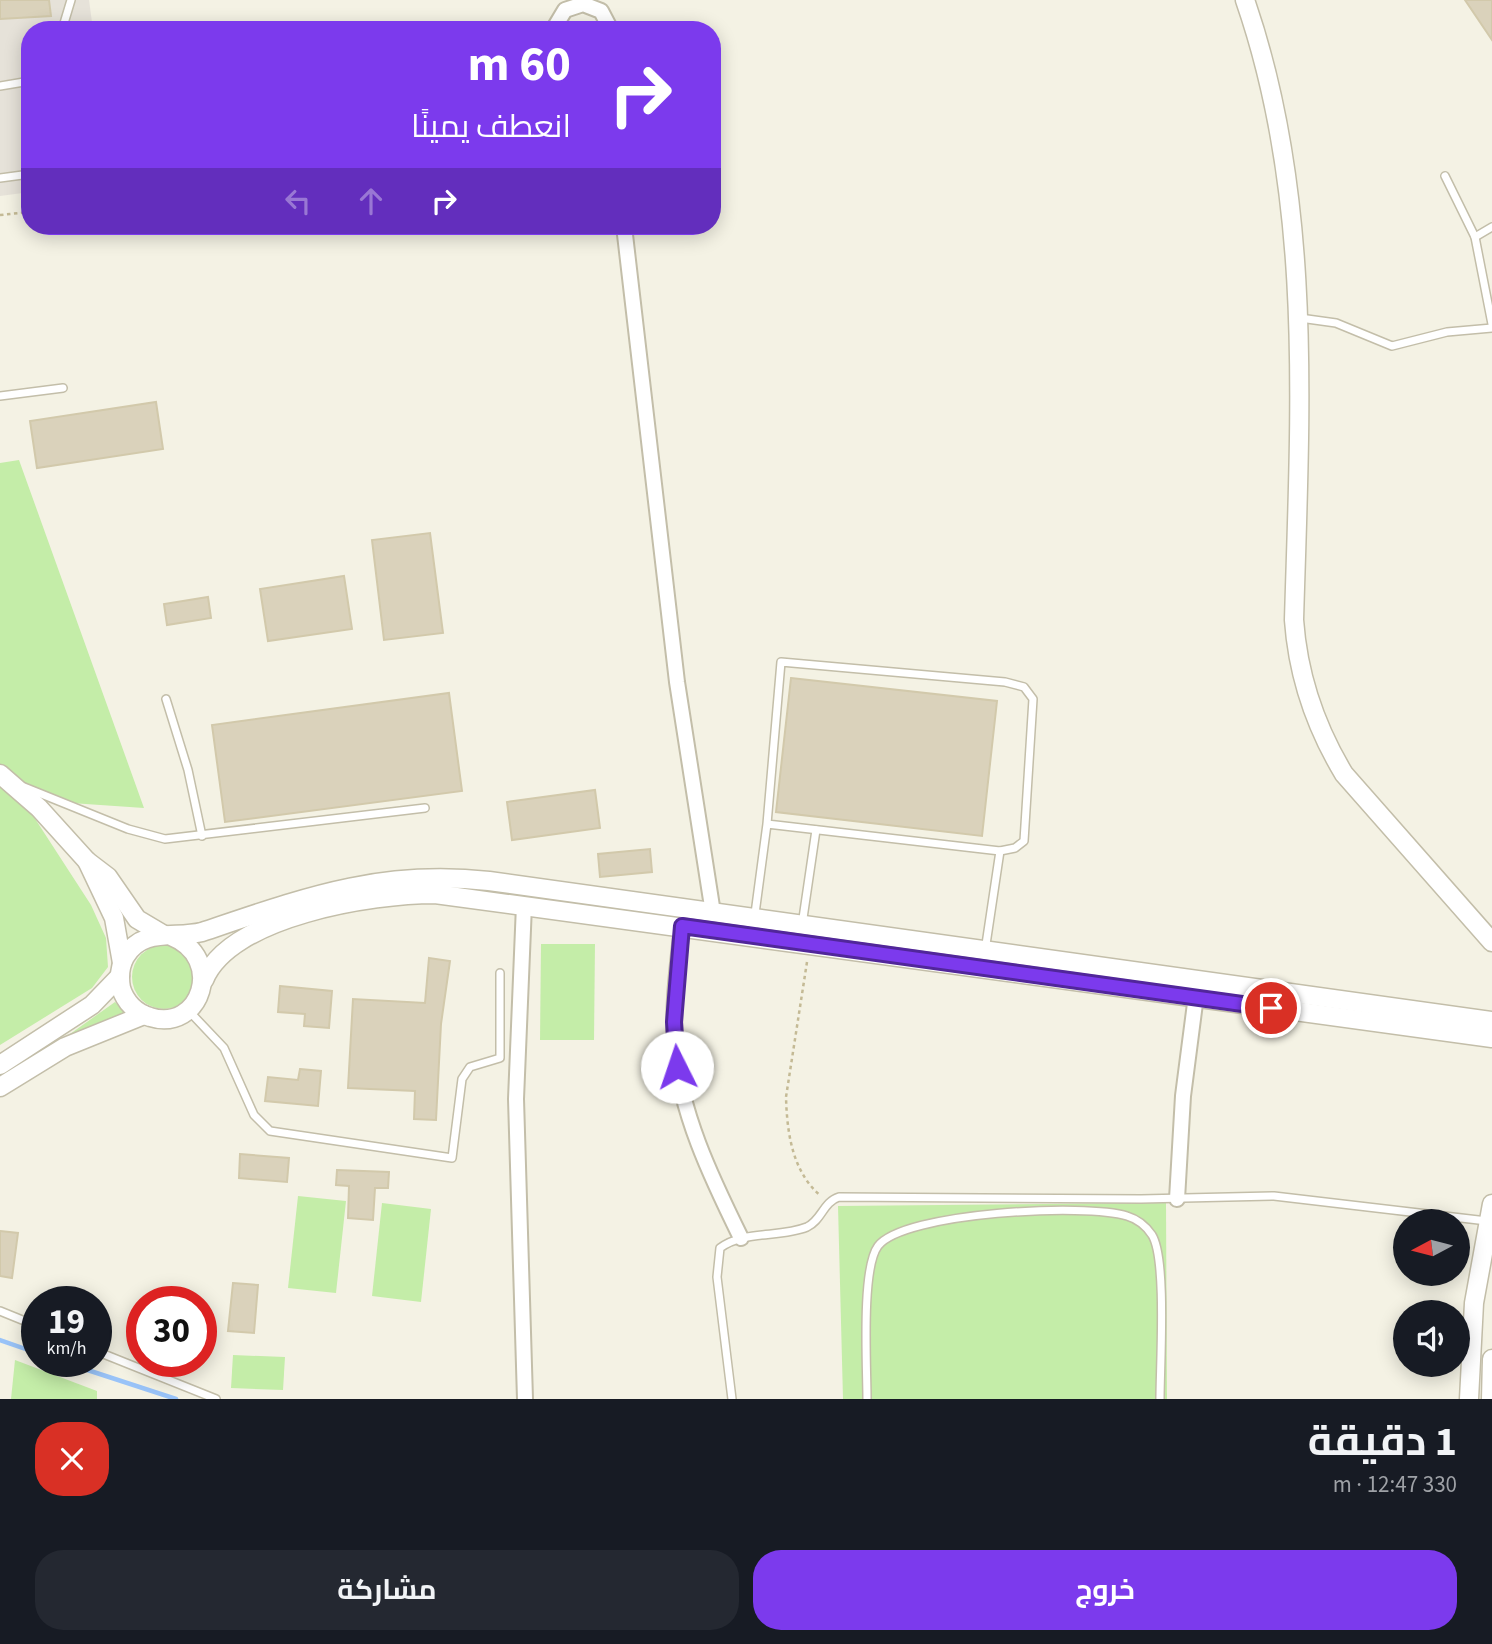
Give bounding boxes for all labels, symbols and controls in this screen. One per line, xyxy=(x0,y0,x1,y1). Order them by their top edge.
text: 60 m xyxy=(467,30,571,100)
icon: right xyxy=(595,49,686,140)
text: انعطف يمينًا xyxy=(411,104,571,150)
icon: left xyxy=(279,182,317,220)
icon: ahead xyxy=(352,182,390,220)
icon: right xyxy=(425,182,463,220)
pin xyxy=(1241,978,1301,1038)
icon: arrive xyxy=(1252,989,1290,1027)
position arrow xyxy=(640,1030,714,1104)
north arrow xyxy=(1393,1209,1470,1286)
map controls xyxy=(1393,1209,1470,1377)
speed limit sign: 30 xyxy=(126,1286,217,1377)
text: 19 xyxy=(48,1297,85,1347)
button: sound xyxy=(1393,1300,1470,1377)
text: km/h xyxy=(47,1336,86,1361)
text: 1 دقيقة xyxy=(1308,1412,1457,1472)
button: close xyxy=(35,1422,109,1496)
text: 330 m · 12:47 xyxy=(1333,1468,1457,1501)
button: مشاركة xyxy=(35,1550,739,1630)
button: خروج xyxy=(753,1550,1457,1630)

